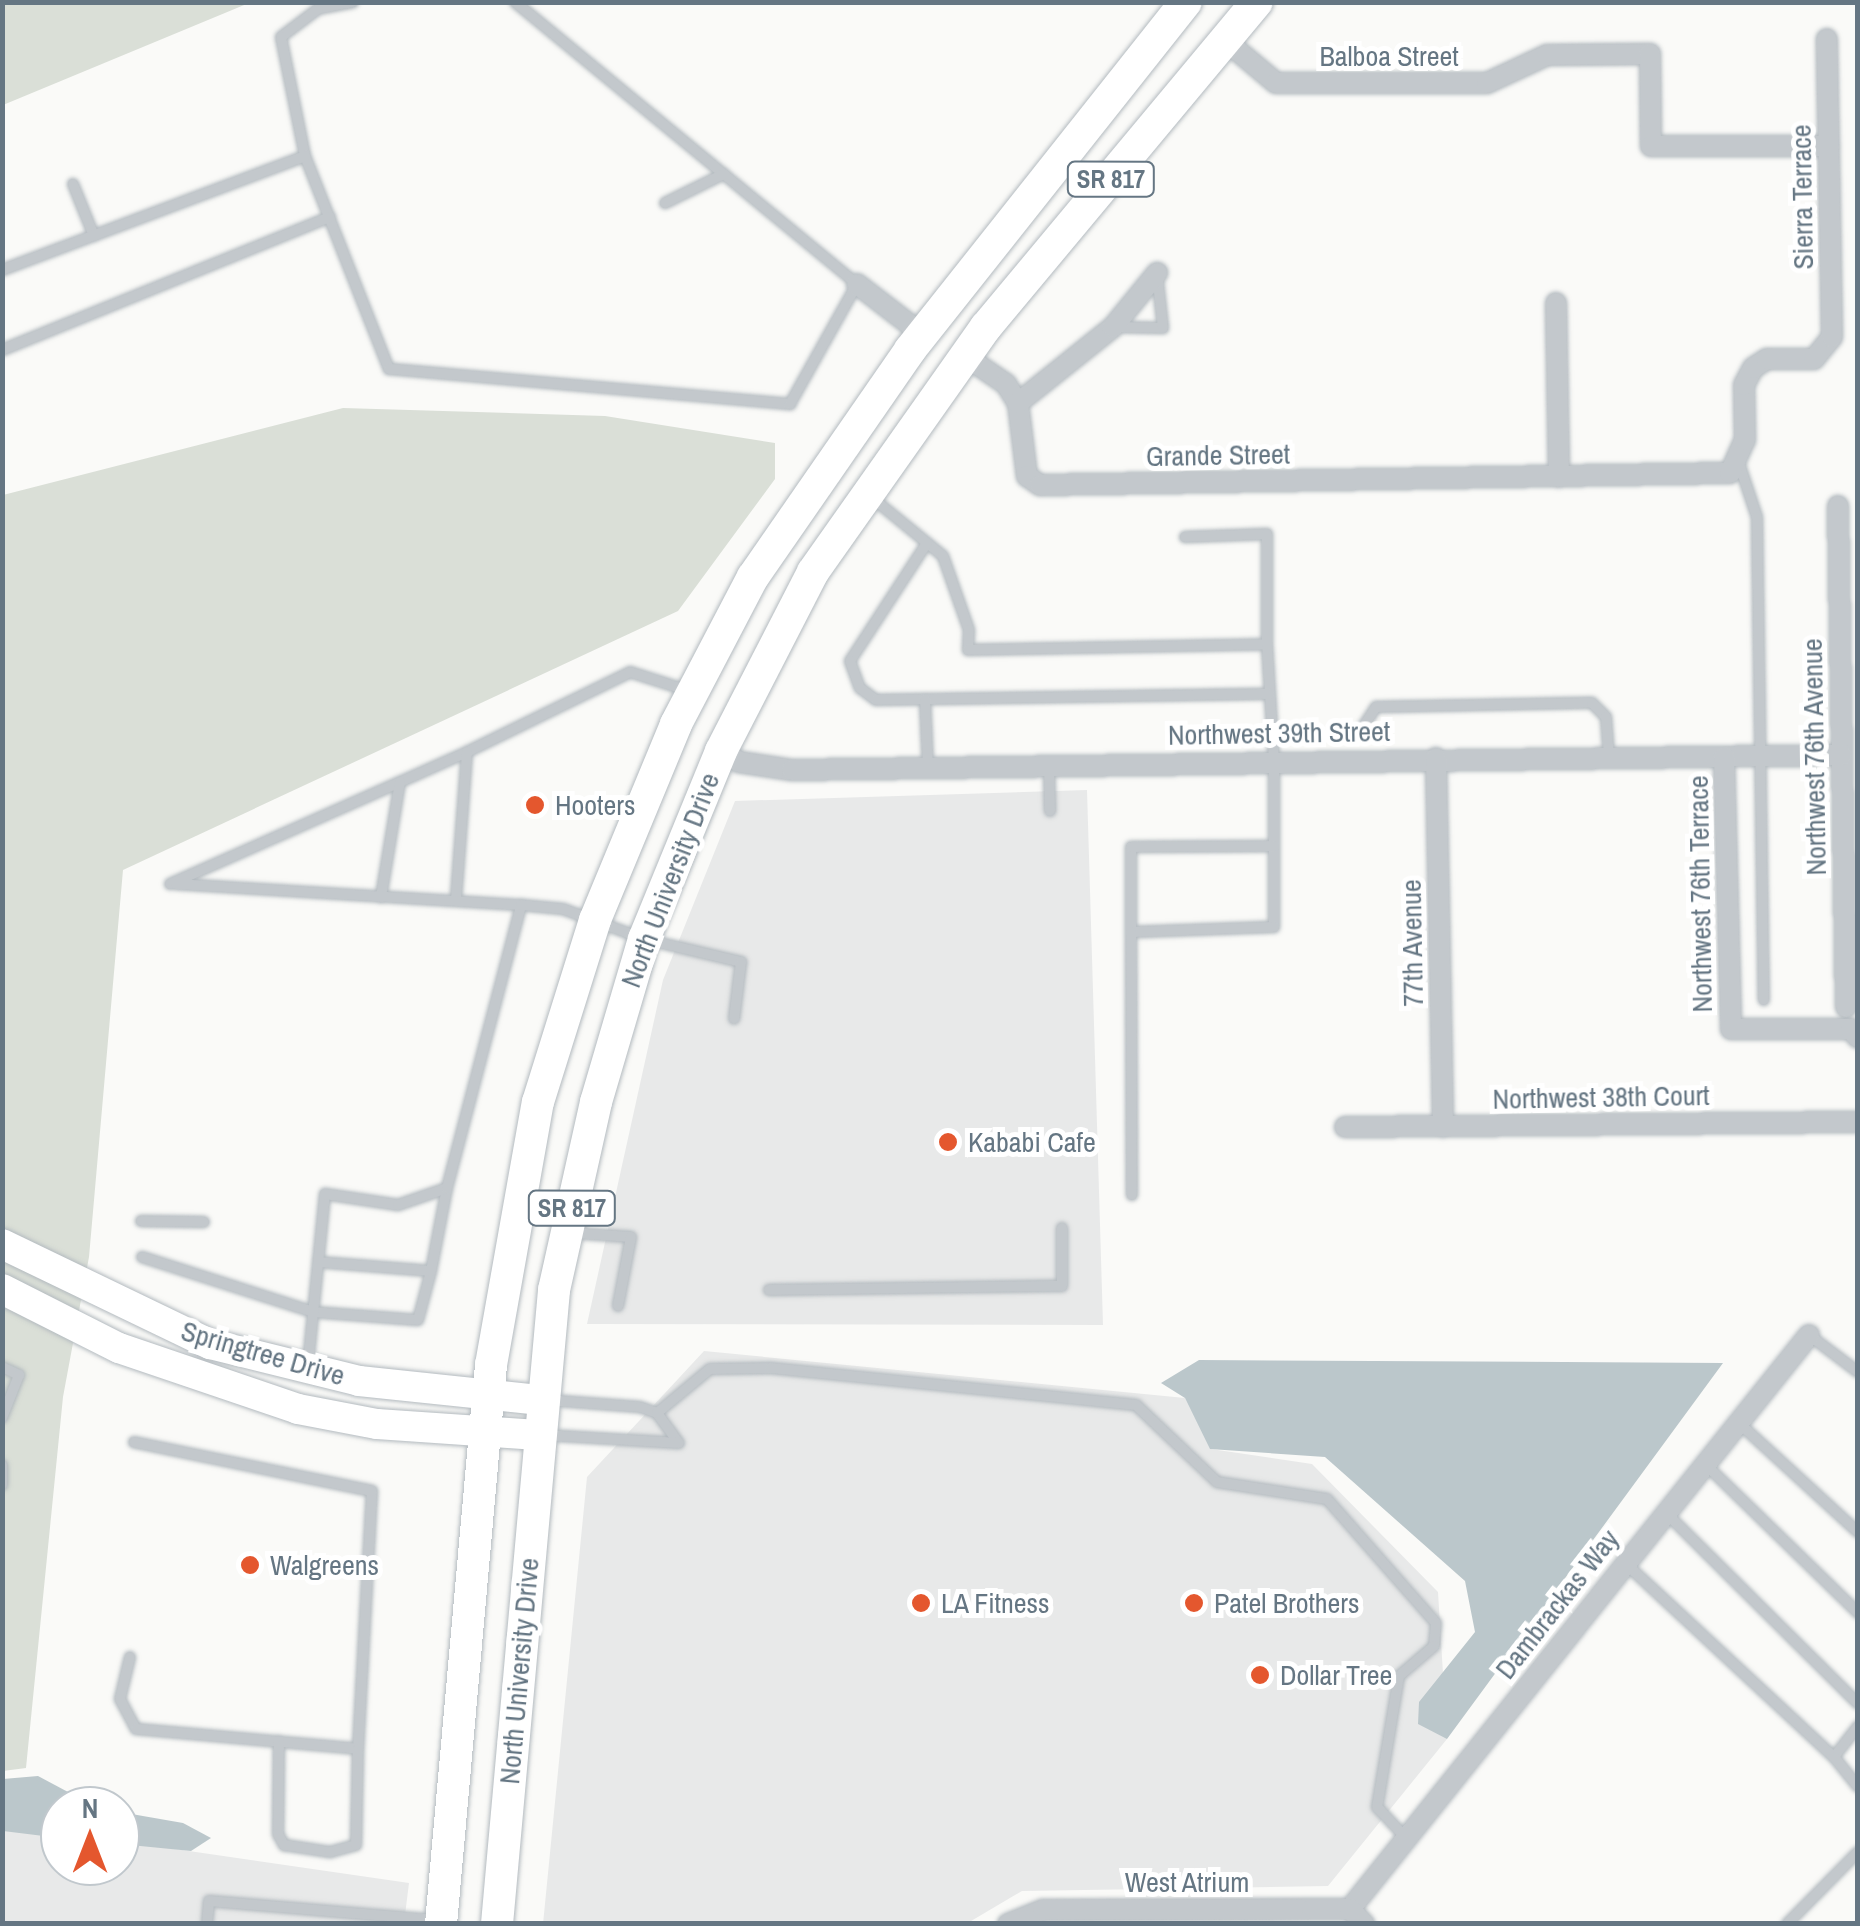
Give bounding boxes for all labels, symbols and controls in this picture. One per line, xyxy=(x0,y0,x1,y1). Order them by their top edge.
street label: Balboa Street xyxy=(1319,39,1459,73)
street label: Sierra Terrace xyxy=(1784,124,1820,270)
road number: SR 817 xyxy=(1066,159,1156,199)
street label: Grande Street xyxy=(1146,437,1290,473)
street label: Northwest 76th Avenue xyxy=(1795,638,1833,876)
street label: Northwest 39th Street xyxy=(1168,714,1390,752)
street label: North University Drive xyxy=(614,768,726,992)
street label: Northwest 76th Terrace xyxy=(1681,775,1719,1013)
place label: Hooters xyxy=(555,788,635,822)
marker: Hooters xyxy=(524,794,546,816)
street label: 77th Avenue xyxy=(1394,878,1430,1008)
street label: Northwest 38th Court xyxy=(1492,1078,1710,1116)
place label: Kababi Cafe xyxy=(968,1125,1096,1159)
marker: Kababi Cafe xyxy=(937,1131,959,1153)
road number: SR 817 xyxy=(527,1188,617,1228)
street label: Springtree Drive xyxy=(177,1314,349,1392)
street label: Dambrackas Way xyxy=(1488,1523,1626,1685)
place label: Walgreens xyxy=(270,1548,379,1582)
marker: Walgreens xyxy=(239,1554,261,1576)
street label: North University Drive xyxy=(492,1556,546,1786)
place label: LA Fitness xyxy=(941,1586,1051,1620)
place label: Patel Brothers xyxy=(1214,1586,1359,1620)
marker: LA Fitness xyxy=(910,1592,932,1614)
marker: Patel Brothers xyxy=(1183,1592,1205,1614)
place label: Dollar Tree xyxy=(1280,1658,1393,1692)
marker: Dollar Tree xyxy=(1249,1664,1271,1686)
north arrow xyxy=(40,1786,140,1886)
text: N xyxy=(82,1789,98,1827)
street label: West Atrium xyxy=(1124,1865,1250,1899)

